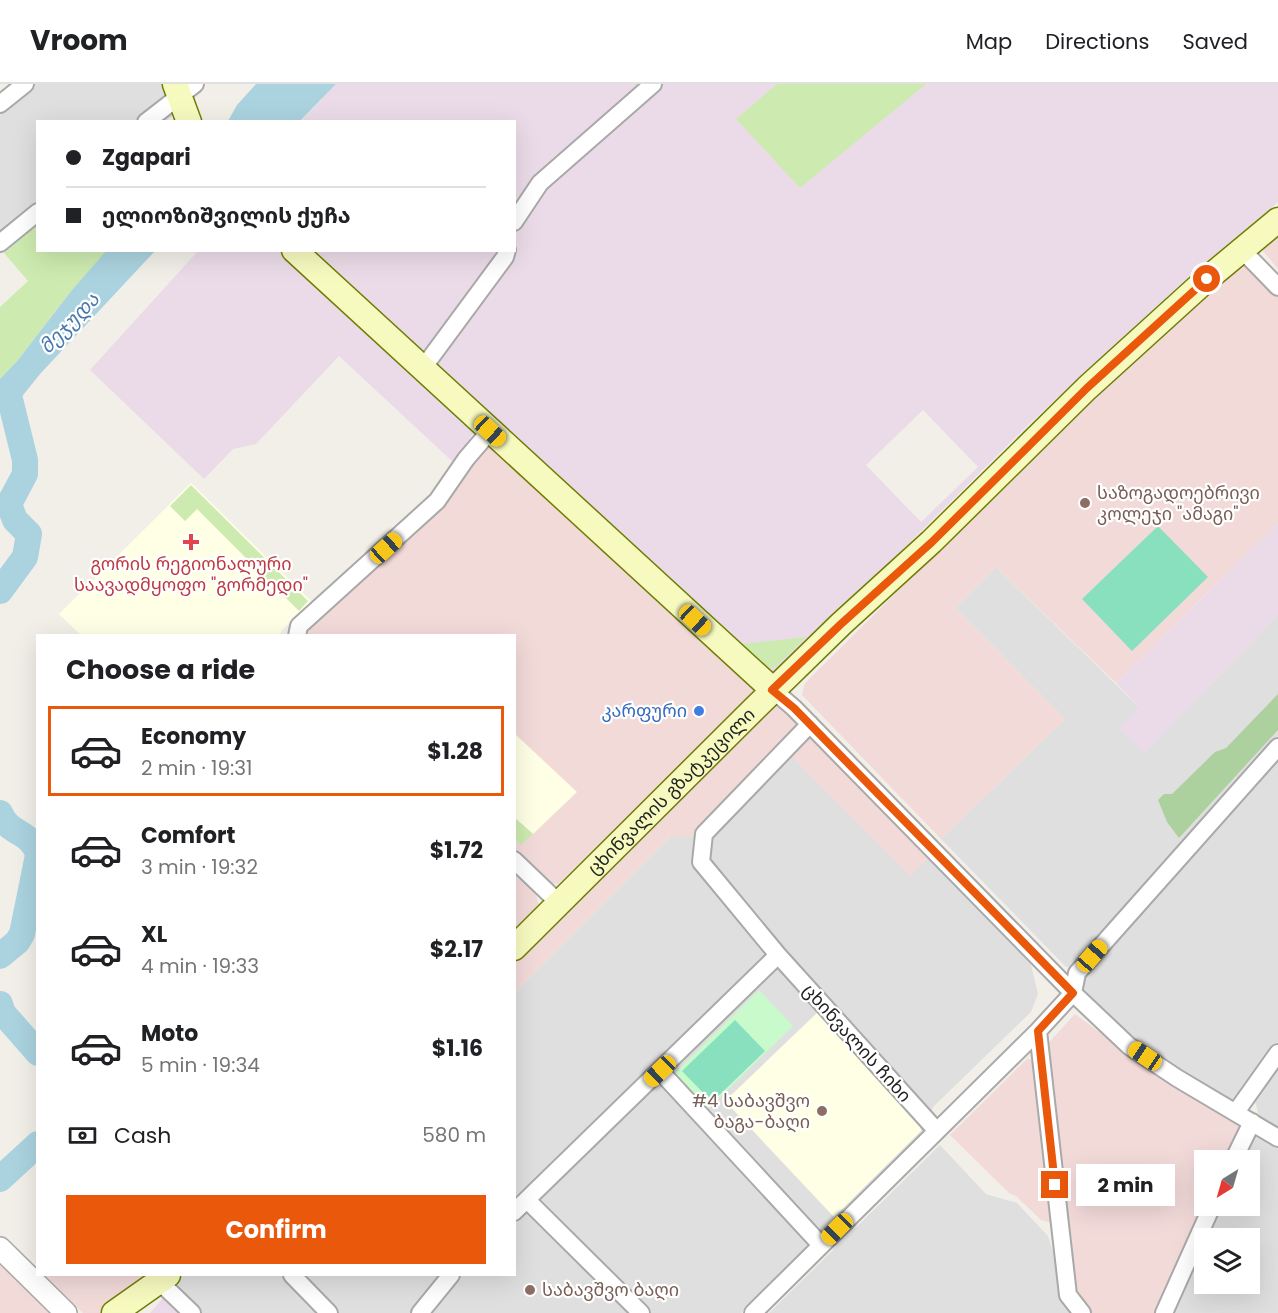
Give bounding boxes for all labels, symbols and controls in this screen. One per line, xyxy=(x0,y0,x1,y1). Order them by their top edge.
text: Vroom xyxy=(30,21,128,60)
text: Map xyxy=(966,27,1012,56)
text: Directions xyxy=(1045,27,1149,56)
text: Saved xyxy=(1182,27,1248,56)
text: Zgapari xyxy=(102,142,191,173)
text: ელიოზიშვილის ქუჩა xyxy=(102,200,351,231)
route start xyxy=(1193,265,1220,292)
water label: მეჯუდა xyxy=(33,285,106,360)
car xyxy=(471,412,509,450)
place label: საზოგადოებრივი კოლეჯი "ამაგი" xyxy=(1097,480,1260,526)
marker: საზოგადოებრივი კოლეჯი "ამაგი" xyxy=(1078,496,1092,510)
car xyxy=(367,529,405,567)
marker: გორის რეგიონალური საავადმყოფო "გორმედი" xyxy=(182,533,200,551)
place label: გორის რეგიონალური საავადმყოფო "გორმედი" xyxy=(74,551,308,597)
car xyxy=(676,601,714,639)
text: Choose a ride xyxy=(66,651,255,688)
place label: კარფური xyxy=(601,698,687,723)
street label: ცხინვალის გზატკეცილი xyxy=(582,702,760,880)
marker: კარფური xyxy=(692,704,706,718)
text: Economy xyxy=(141,721,246,752)
icon: car xyxy=(69,724,123,778)
text: $1.28 xyxy=(427,736,483,767)
text: 2 min · 19:31 xyxy=(141,754,253,782)
text: Comfort xyxy=(141,820,235,851)
icon: car xyxy=(69,823,123,877)
text: $1.72 xyxy=(430,835,483,866)
text: 3 min · 19:32 xyxy=(141,853,258,881)
text: XL xyxy=(141,919,167,950)
icon: car xyxy=(69,922,123,976)
text: $2.17 xyxy=(430,934,483,965)
car xyxy=(1073,937,1111,975)
text: 4 min · 19:33 xyxy=(141,952,259,980)
street label: ცხინვალის ჩიხი xyxy=(797,978,917,1107)
text: Moto xyxy=(141,1018,198,1049)
icon: car xyxy=(69,1021,123,1075)
text: $1.16 xyxy=(432,1033,483,1064)
car xyxy=(1125,1038,1165,1074)
text: 5 min · 19:34 xyxy=(141,1051,260,1079)
car xyxy=(641,1052,679,1090)
place label: #4 საბავშვო ბაგა-ბაღი xyxy=(692,1088,810,1134)
marker: #4 საბავშვო ბაგა-ბაღი xyxy=(815,1104,829,1118)
icon: cash xyxy=(66,1119,99,1152)
text: Cash xyxy=(114,1120,171,1151)
text: 580 m xyxy=(422,1121,486,1149)
north arrow xyxy=(1194,1150,1260,1216)
map controls xyxy=(1194,1150,1260,1294)
callout: 2 min xyxy=(1076,1164,1175,1206)
route end xyxy=(1041,1171,1068,1198)
text: 2 min xyxy=(1097,1171,1154,1199)
button: Confirm xyxy=(66,1195,486,1264)
car xyxy=(818,1210,856,1248)
button: layers xyxy=(1194,1228,1260,1294)
place label: საბავშვო ბაღი xyxy=(542,1277,679,1302)
marker: საბავშვო ბაღი xyxy=(523,1283,537,1297)

